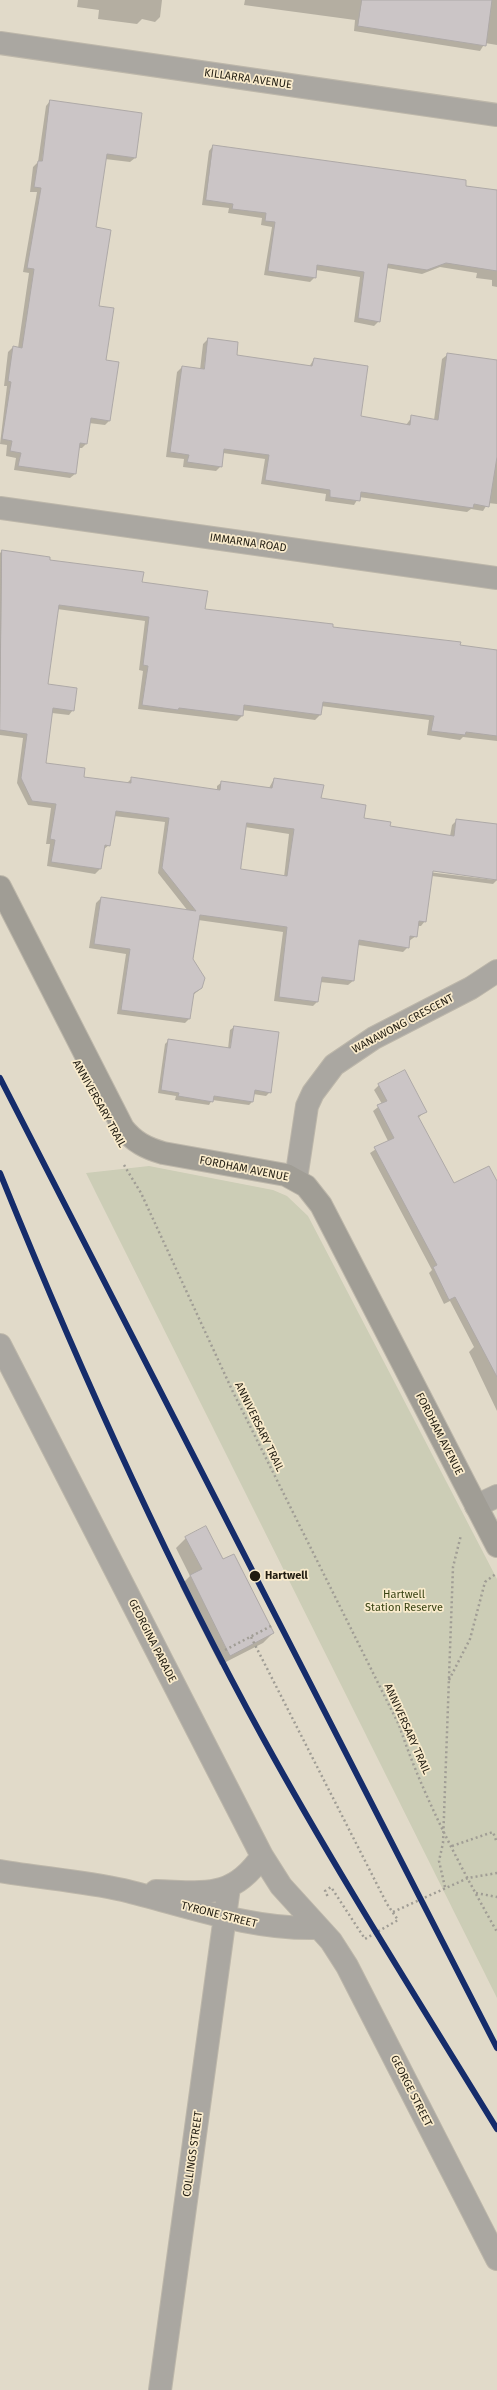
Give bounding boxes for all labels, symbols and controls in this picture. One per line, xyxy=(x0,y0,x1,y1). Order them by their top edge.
street label: KILLARRA AVENUE xyxy=(203,66,293,92)
street label: IMMARNA ROAD xyxy=(209,531,287,555)
street label: WANAWONG CRESCENT xyxy=(350,992,456,1056)
street label: ANNIVERSARY TRAIL xyxy=(69,1058,129,1150)
street label: FORDHAM AVENUE xyxy=(198,1154,290,1184)
street label: ANNIVERSARY TRAIL xyxy=(232,1380,286,1474)
street label: FORDHAM AVENUE xyxy=(413,1391,465,1477)
marker: Hartwell xyxy=(248,1569,262,1583)
place label: Hartwell xyxy=(265,1569,308,1583)
park label: Hartwell Station Reserve xyxy=(365,1588,443,1614)
street label: GEORGINA PARADE xyxy=(125,1597,179,1685)
street label: ANNIVERSARY TRAIL xyxy=(381,1682,433,1776)
street label: TYRONE STREET xyxy=(180,1899,258,1931)
street label: GEORGE STREET xyxy=(387,2053,435,2129)
street label: COLLINGS STREET xyxy=(180,2110,206,2198)

